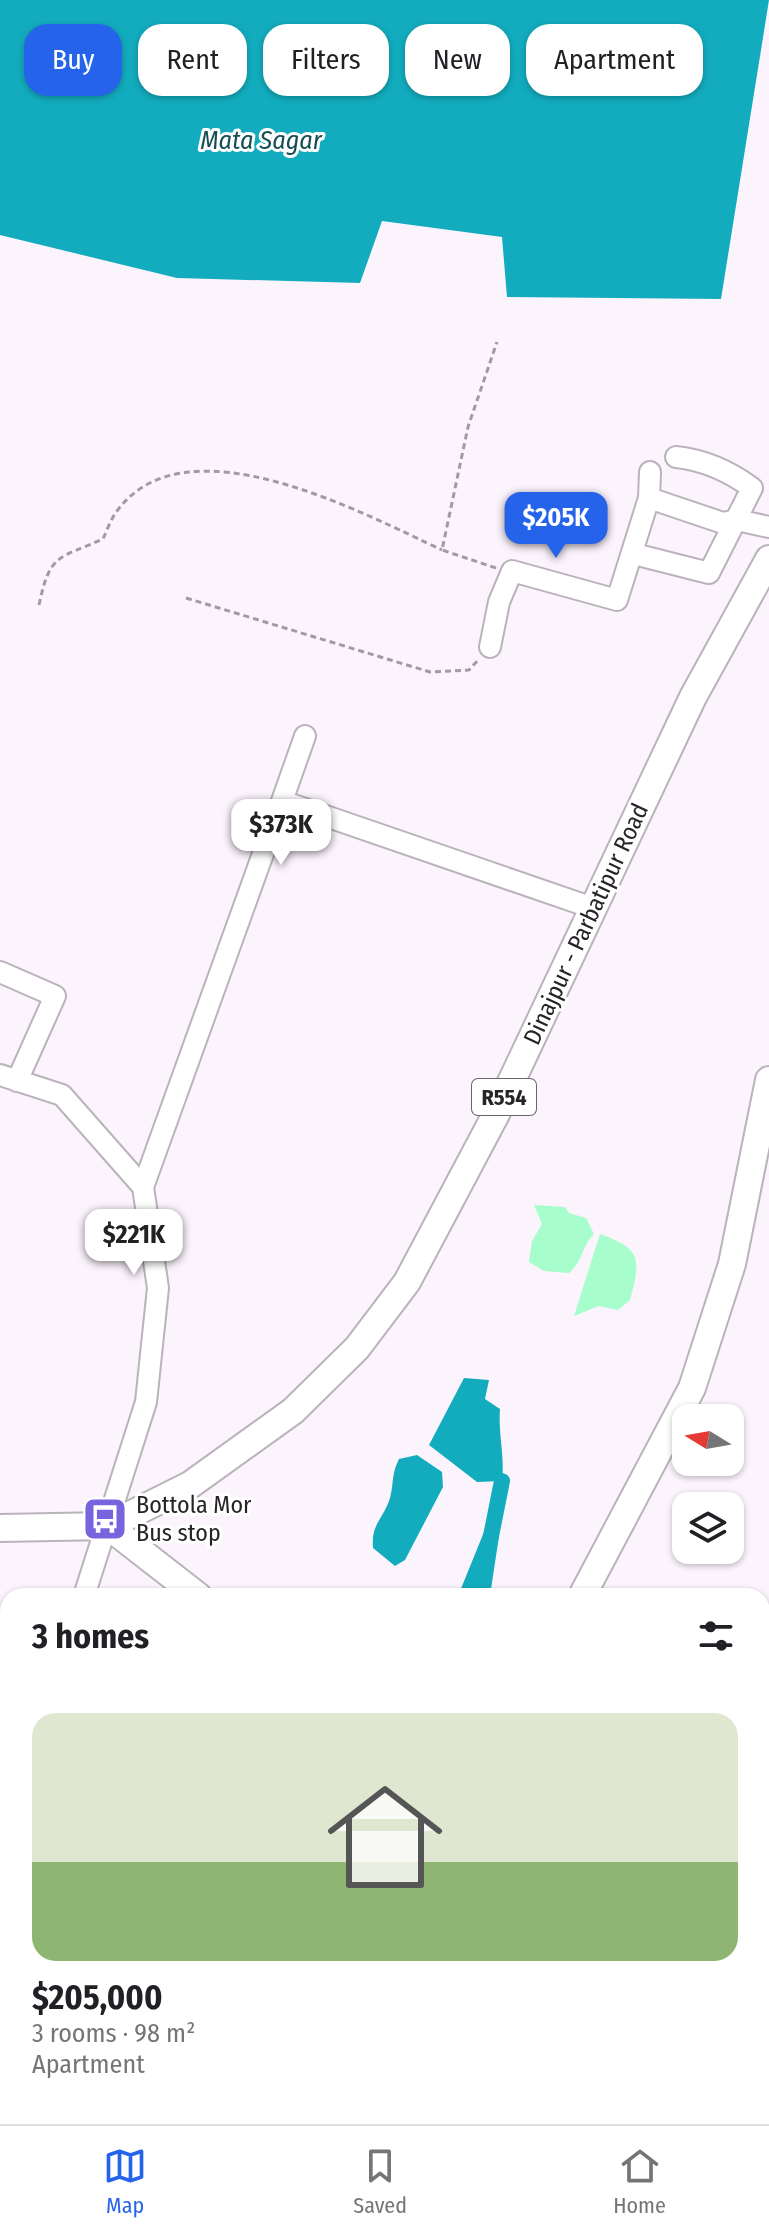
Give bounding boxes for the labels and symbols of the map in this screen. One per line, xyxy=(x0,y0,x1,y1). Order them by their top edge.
water label: Mata Sagar xyxy=(200,125,323,156)
pin: $205K xyxy=(500,492,612,560)
pin: $373K xyxy=(225,799,337,867)
street label: Dinajpur - Parbatipur Road xyxy=(518,799,654,1049)
road number: R554 xyxy=(472,1079,536,1115)
pin: $221K xyxy=(78,1209,190,1277)
north arrow xyxy=(672,1404,744,1476)
place label: Bottola Mor Bus stop xyxy=(136,1491,252,1547)
bus stop icon: Bottola Mor Bus stop xyxy=(81,1495,129,1543)

